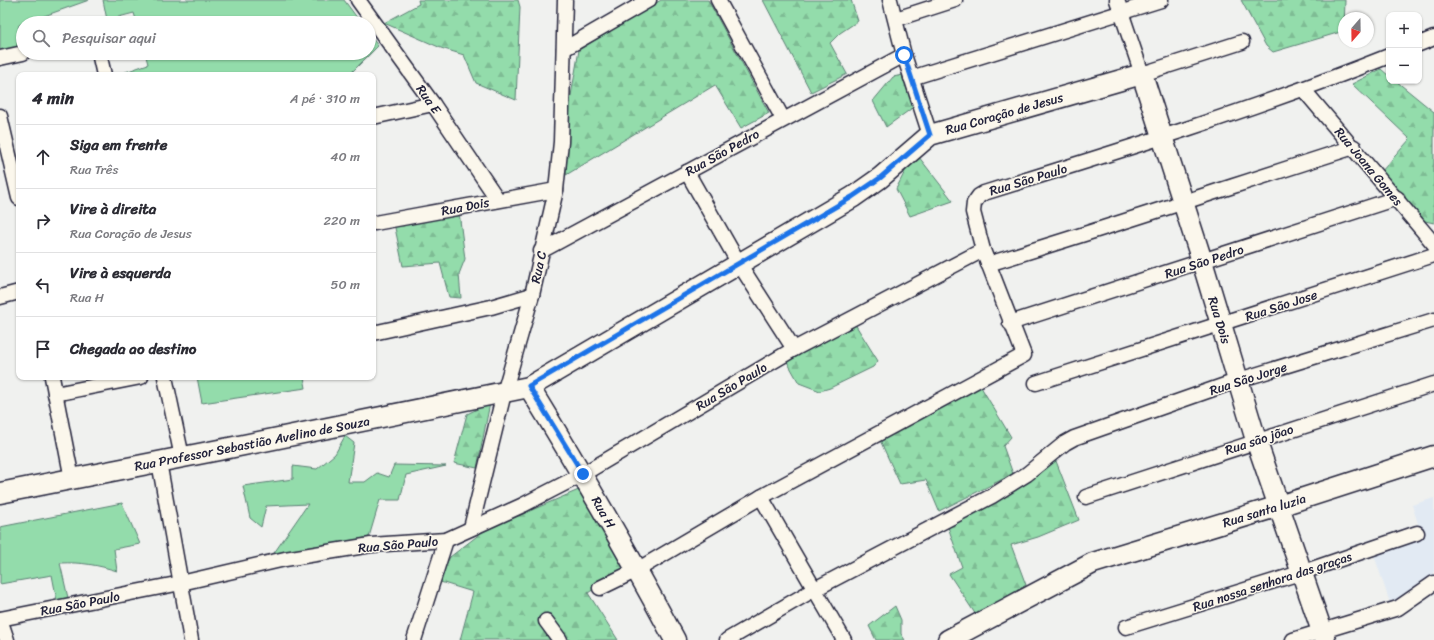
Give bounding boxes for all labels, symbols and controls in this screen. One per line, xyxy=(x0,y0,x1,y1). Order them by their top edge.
north arrow xyxy=(1338,12,1374,48)
map controls xyxy=(1386,12,1422,84)
button: + xyxy=(1386,12,1422,48)
search box xyxy=(16,16,376,60)
text: Pesquisar aqui xyxy=(62,25,156,51)
icon: search xyxy=(30,27,52,49)
route start xyxy=(895,46,913,64)
button: − xyxy=(1386,48,1422,84)
street label: Rua E xyxy=(410,80,448,120)
text: 4 min xyxy=(32,83,74,113)
street label: Rua Coração de Jesus xyxy=(942,85,1067,141)
text: A pé · 310 m xyxy=(290,87,360,110)
street label: Rua São Pedro xyxy=(681,122,764,182)
street label: Rua Joana Gomes xyxy=(1329,122,1409,211)
text: Siga em frente xyxy=(70,132,167,158)
text: 40 m xyxy=(330,145,360,168)
icon: ahead xyxy=(32,146,54,168)
street label: Rua São Paulo xyxy=(986,157,1070,202)
text: Rua Três xyxy=(70,158,119,181)
street label: Rua Dois xyxy=(439,190,492,222)
text: Vire à direita xyxy=(70,196,156,222)
text: 220 m xyxy=(323,209,360,232)
icon: right xyxy=(32,210,54,232)
text: Rua Coração de Jesus xyxy=(70,222,192,245)
street label: Rua São Pedro xyxy=(1162,238,1247,285)
street label: Rua C xyxy=(524,249,553,286)
text: Vire à esquerda xyxy=(70,260,171,286)
text: 50 m xyxy=(330,273,360,296)
icon: left xyxy=(32,274,54,296)
street label: Rua São Jose xyxy=(1242,283,1320,328)
text: Rua H xyxy=(70,286,104,309)
street label: Rua Dois xyxy=(1201,294,1238,348)
text: Chegada ao destino xyxy=(70,336,196,362)
icon: arrive xyxy=(32,338,54,360)
street label: Rua São Jorge xyxy=(1206,355,1290,402)
street label: Rua São Paulo xyxy=(691,356,772,417)
street label: Rua Professor Sebastião Avelino de Souza xyxy=(132,409,372,478)
street label: Rua são jõao xyxy=(1222,417,1297,461)
route end xyxy=(574,465,592,483)
street label: Rua santa luzia xyxy=(1219,487,1309,534)
street label: Rua H xyxy=(585,492,622,533)
street label: Rua São Paulo xyxy=(357,529,440,559)
street label: Rua nossa senhora das graças xyxy=(1189,545,1355,618)
street label: Rua São Paulo xyxy=(38,584,122,622)

